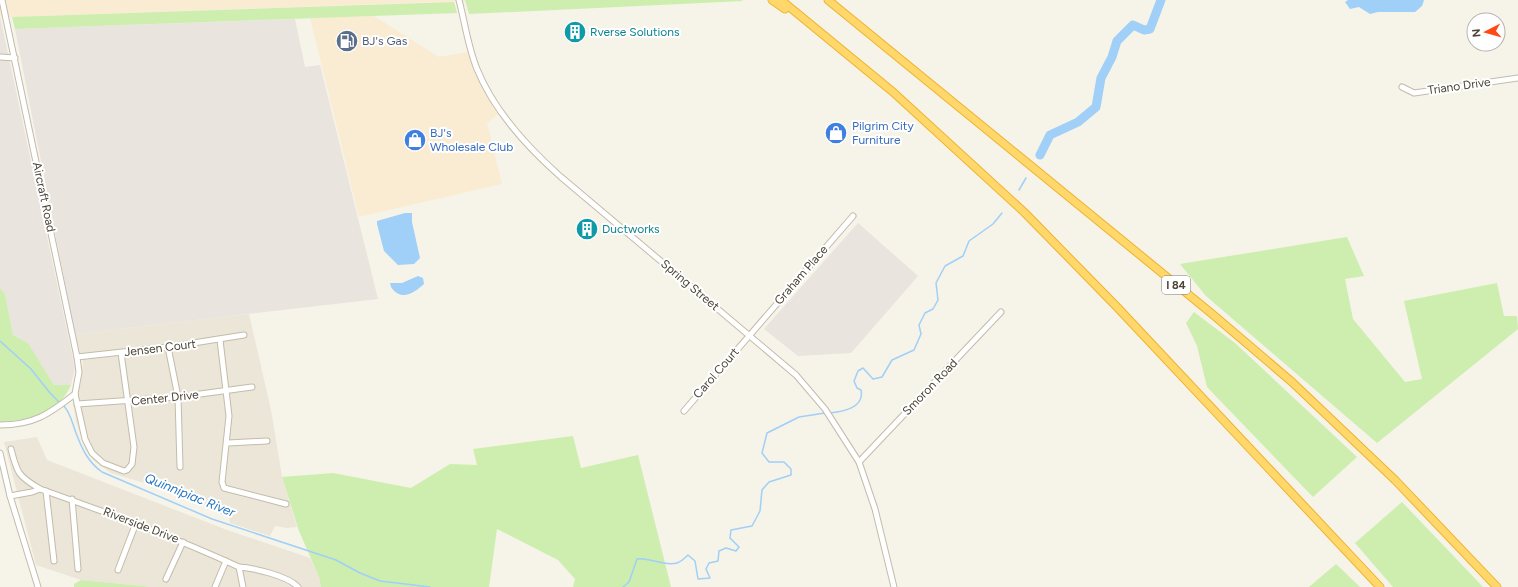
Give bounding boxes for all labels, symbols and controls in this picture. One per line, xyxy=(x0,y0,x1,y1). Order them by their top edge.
north arrow xyxy=(1466,12,1506,52)
building icon: Rverse Solutions xyxy=(562,19,588,45)
place label: Rverse Solutions xyxy=(590,25,680,39)
fuel station icon: BJ's Gas xyxy=(334,28,360,54)
text: N xyxy=(1470,28,1483,38)
place label: BJ's Gas xyxy=(362,34,408,48)
street label: Triano Drive xyxy=(1427,75,1492,97)
place label: Pilgrim City Furniture xyxy=(852,119,914,147)
shop icon: Pilgrim City Furniture xyxy=(823,120,849,146)
place label: BJ's Wholesale Club xyxy=(430,126,513,154)
shop icon: BJ's Wholesale Club xyxy=(402,127,428,153)
street label: Aircraft Road xyxy=(30,161,58,233)
building icon: Ductworks xyxy=(574,216,600,242)
place label: Ductworks xyxy=(602,222,660,236)
street label: Graham Place xyxy=(771,242,831,308)
street label: Spring Street xyxy=(658,257,722,314)
road number: I 84 xyxy=(1162,276,1190,294)
street label: Jensen Court xyxy=(123,337,197,359)
street label: Carol Court xyxy=(690,345,742,401)
street label: Smoron Road xyxy=(900,356,960,418)
street label: Center Drive xyxy=(131,387,200,409)
water label: Quinnipiac River xyxy=(143,470,238,520)
street label: Riverside Drive xyxy=(101,504,181,546)

